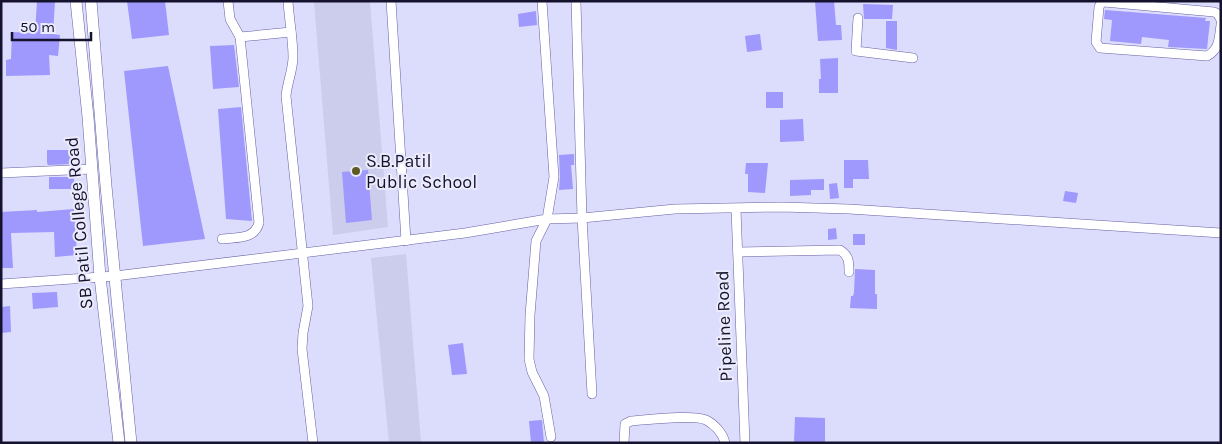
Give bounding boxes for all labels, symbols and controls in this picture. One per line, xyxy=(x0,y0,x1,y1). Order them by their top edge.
scale bar xyxy=(12,10,91,42)
text: 50 m xyxy=(20,18,55,36)
street label: SB Patil College Road xyxy=(61,136,97,310)
place label: S.B.Patil Public School xyxy=(366,150,477,193)
marker: S.B.Patil Public School xyxy=(350,165,362,177)
street label: Pipeline Road xyxy=(711,270,737,382)

